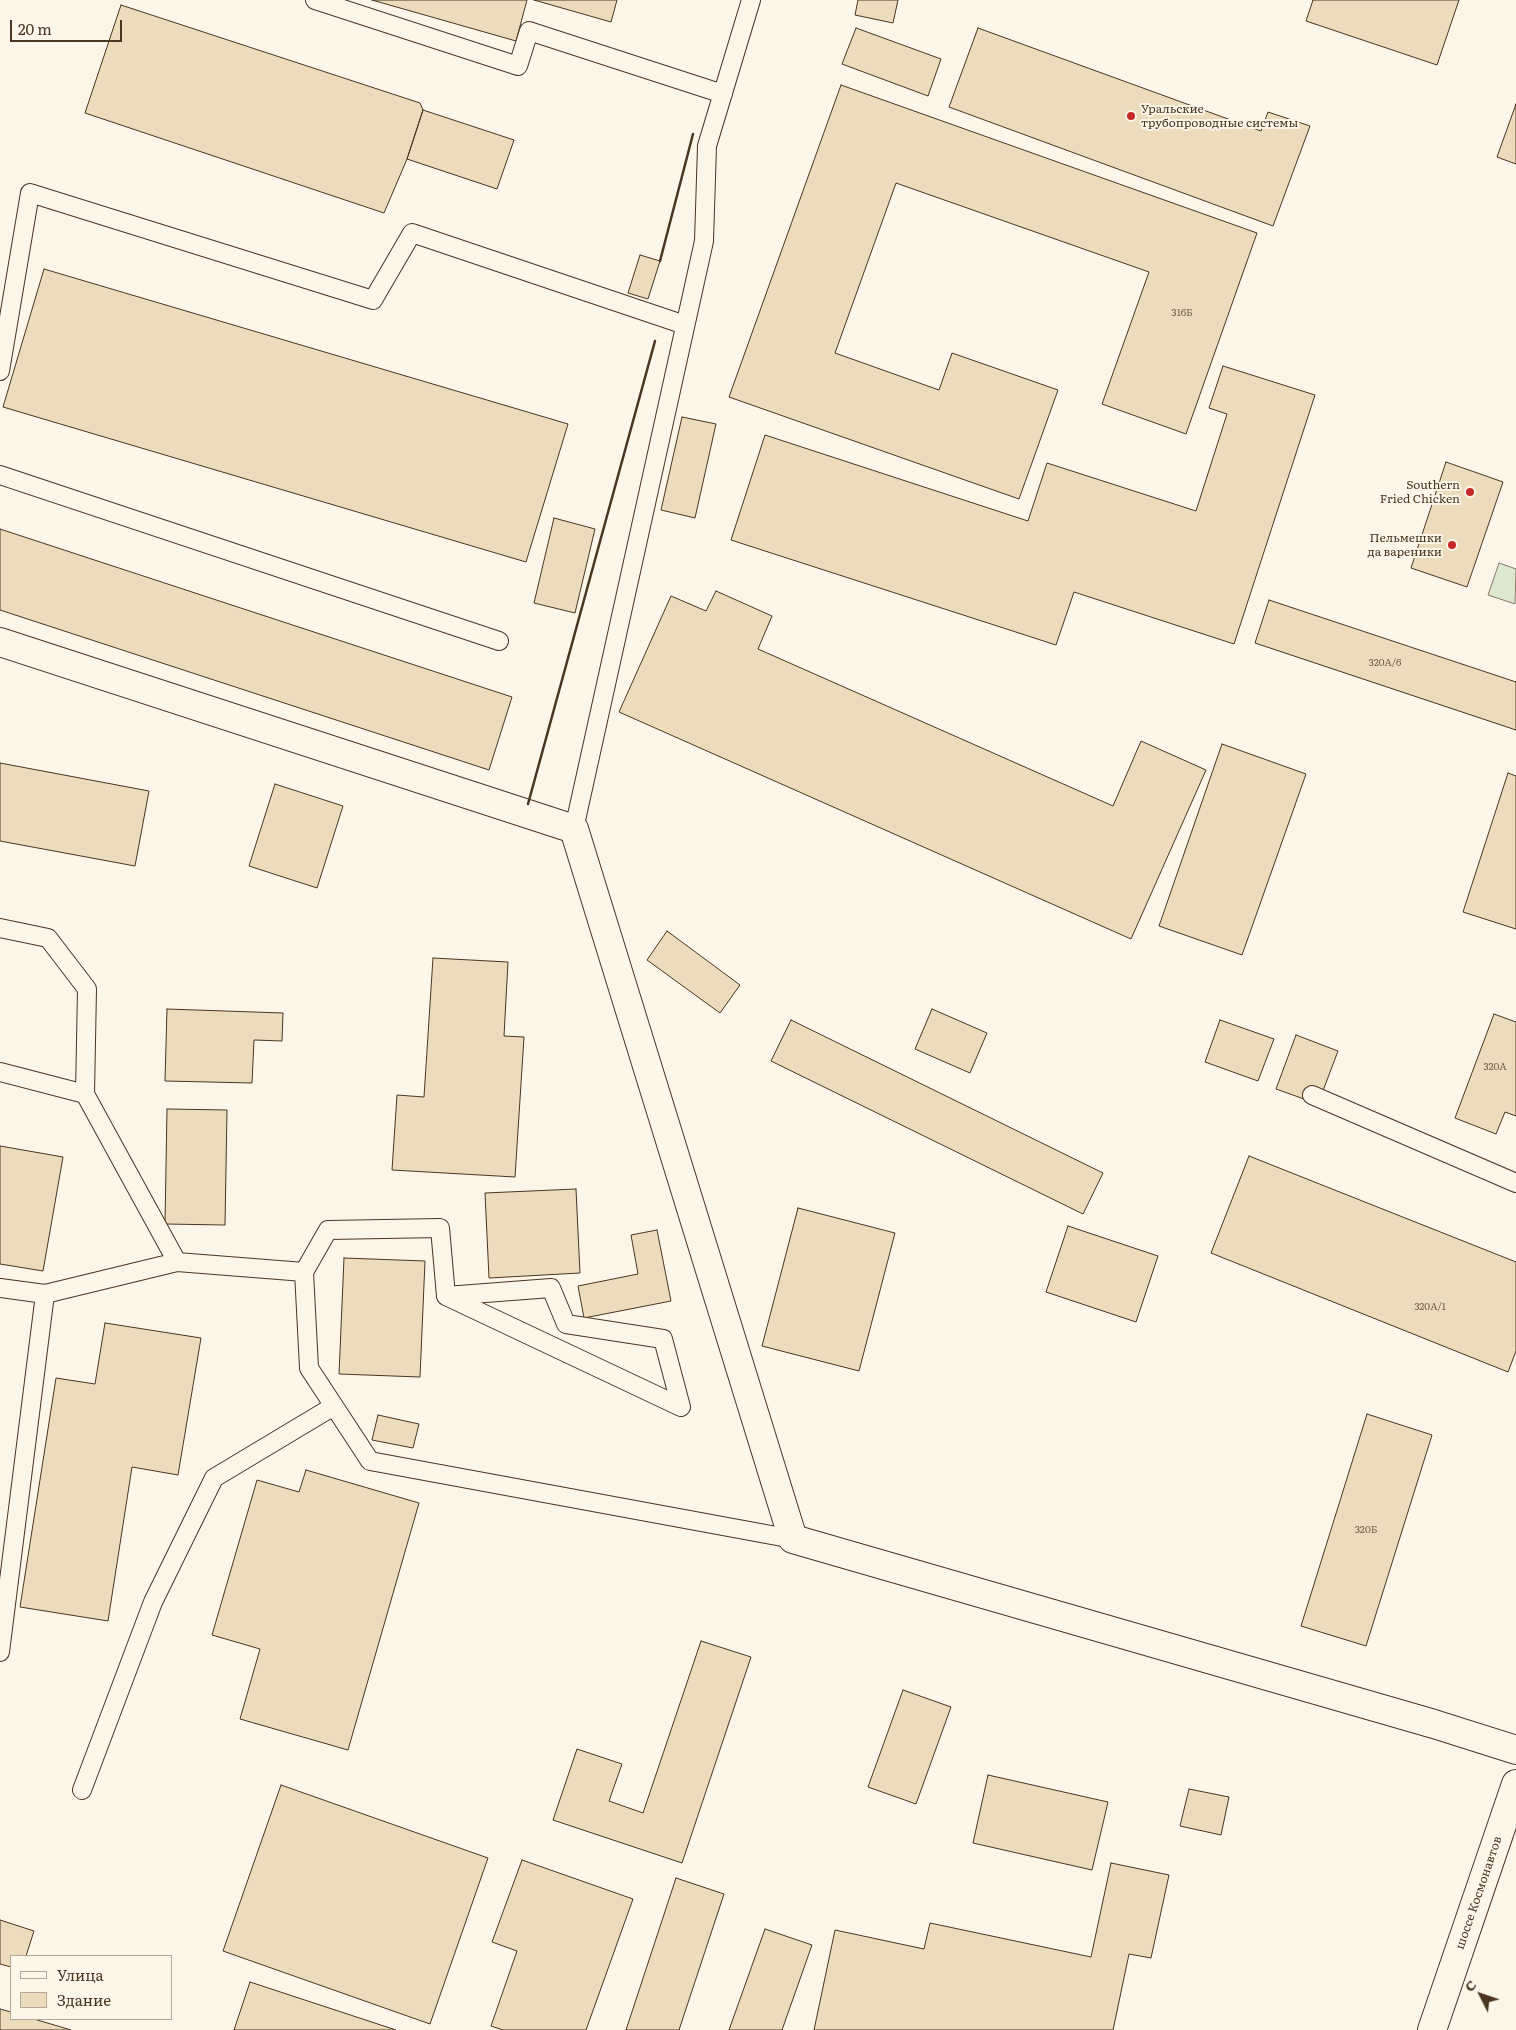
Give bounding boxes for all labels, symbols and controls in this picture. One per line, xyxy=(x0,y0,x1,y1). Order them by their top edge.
scale bar xyxy=(12,10,125,42)
text: 20 m xyxy=(18,17,52,40)
place label: Уральские трубопроводные системы xyxy=(1141,102,1298,130)
marker: Уральские трубопроводные системы xyxy=(1125,110,1137,122)
house number: 316Б xyxy=(1171,307,1193,319)
place label: Southern Fried Chicken xyxy=(1380,478,1460,506)
marker: Southern Fried Chicken xyxy=(1464,486,1476,498)
place label: Пельмешки да вареники xyxy=(1367,531,1442,559)
marker: Пельмешки да вареники xyxy=(1446,539,1458,551)
house number: 320А/6 xyxy=(1369,657,1401,669)
house number: 320А xyxy=(1483,1061,1507,1073)
house number: 320А/1 xyxy=(1414,1301,1446,1313)
house number: 320Б xyxy=(1355,1524,1377,1536)
street label: шоссе Космонавтов xyxy=(1453,1834,1505,1952)
legend xyxy=(10,1955,172,2020)
text: Улица xyxy=(57,1963,104,1986)
north arrow xyxy=(1456,1970,1506,2020)
text: С xyxy=(1459,1975,1480,1995)
text: Здание xyxy=(57,1988,111,2011)

